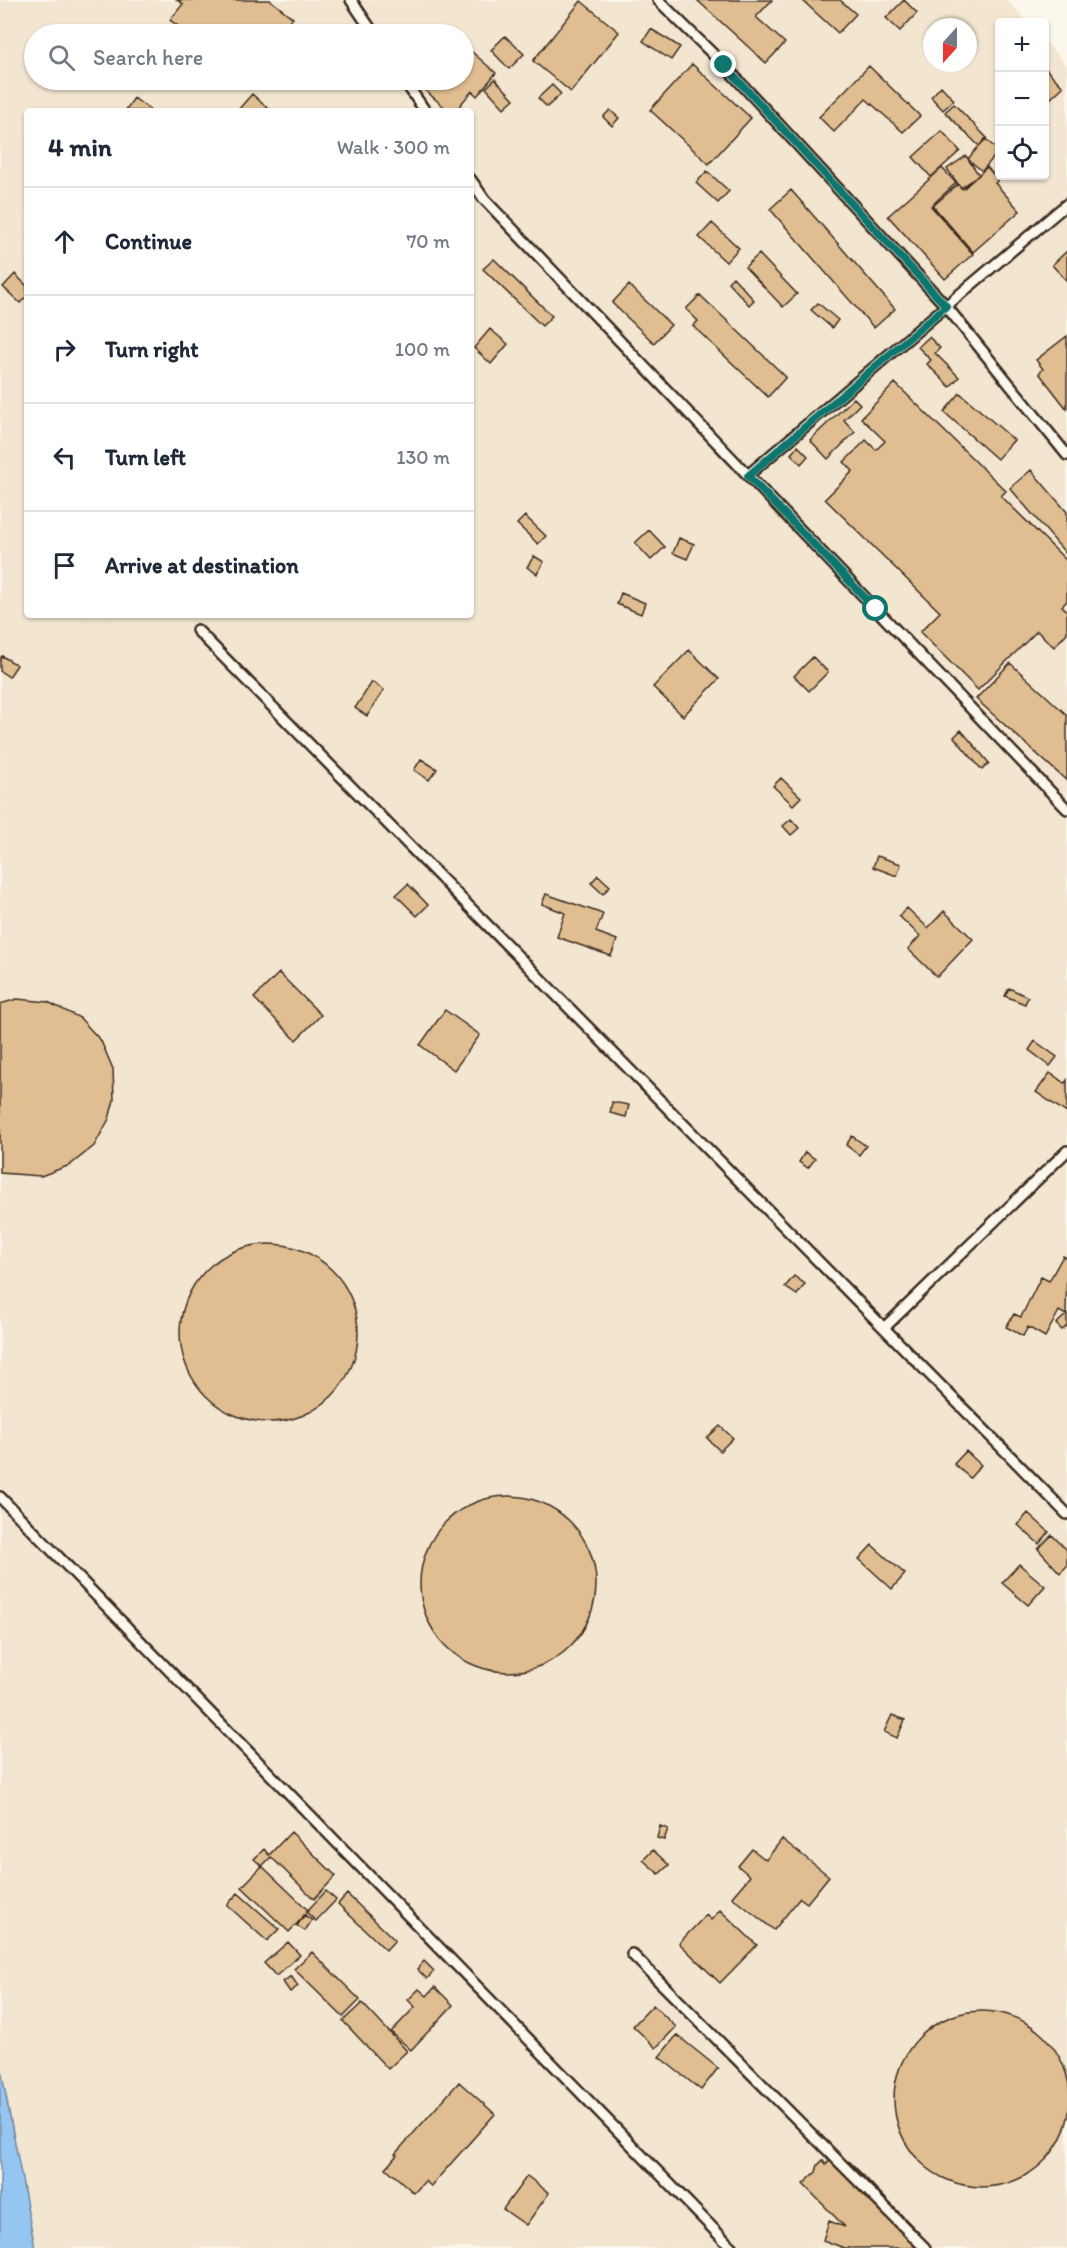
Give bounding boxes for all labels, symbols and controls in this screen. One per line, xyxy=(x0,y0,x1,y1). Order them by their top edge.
north arrow xyxy=(923,18,977,72)
map controls xyxy=(995,18,1049,180)
button: + xyxy=(995,18,1049,72)
search box xyxy=(24,24,474,90)
icon: search xyxy=(45,41,78,74)
text: Search here xyxy=(93,44,203,71)
route end xyxy=(710,51,736,77)
button: − xyxy=(995,72,1049,126)
button: locate xyxy=(995,126,1049,180)
text: 4 min xyxy=(48,131,112,163)
text: Walk · 300 m xyxy=(337,135,450,159)
icon: ahead xyxy=(48,225,81,258)
text: Continue xyxy=(105,228,192,255)
text: 70 m xyxy=(406,229,450,253)
icon: right xyxy=(48,333,81,366)
text: Turn right xyxy=(105,336,199,363)
text: 100 m xyxy=(395,337,450,361)
icon: left xyxy=(48,441,81,474)
text: Turn left xyxy=(105,444,186,471)
text: 130 m xyxy=(396,445,450,469)
icon: arrive xyxy=(48,549,81,582)
text: Arrive at destination xyxy=(105,552,299,579)
route start xyxy=(862,595,888,621)

